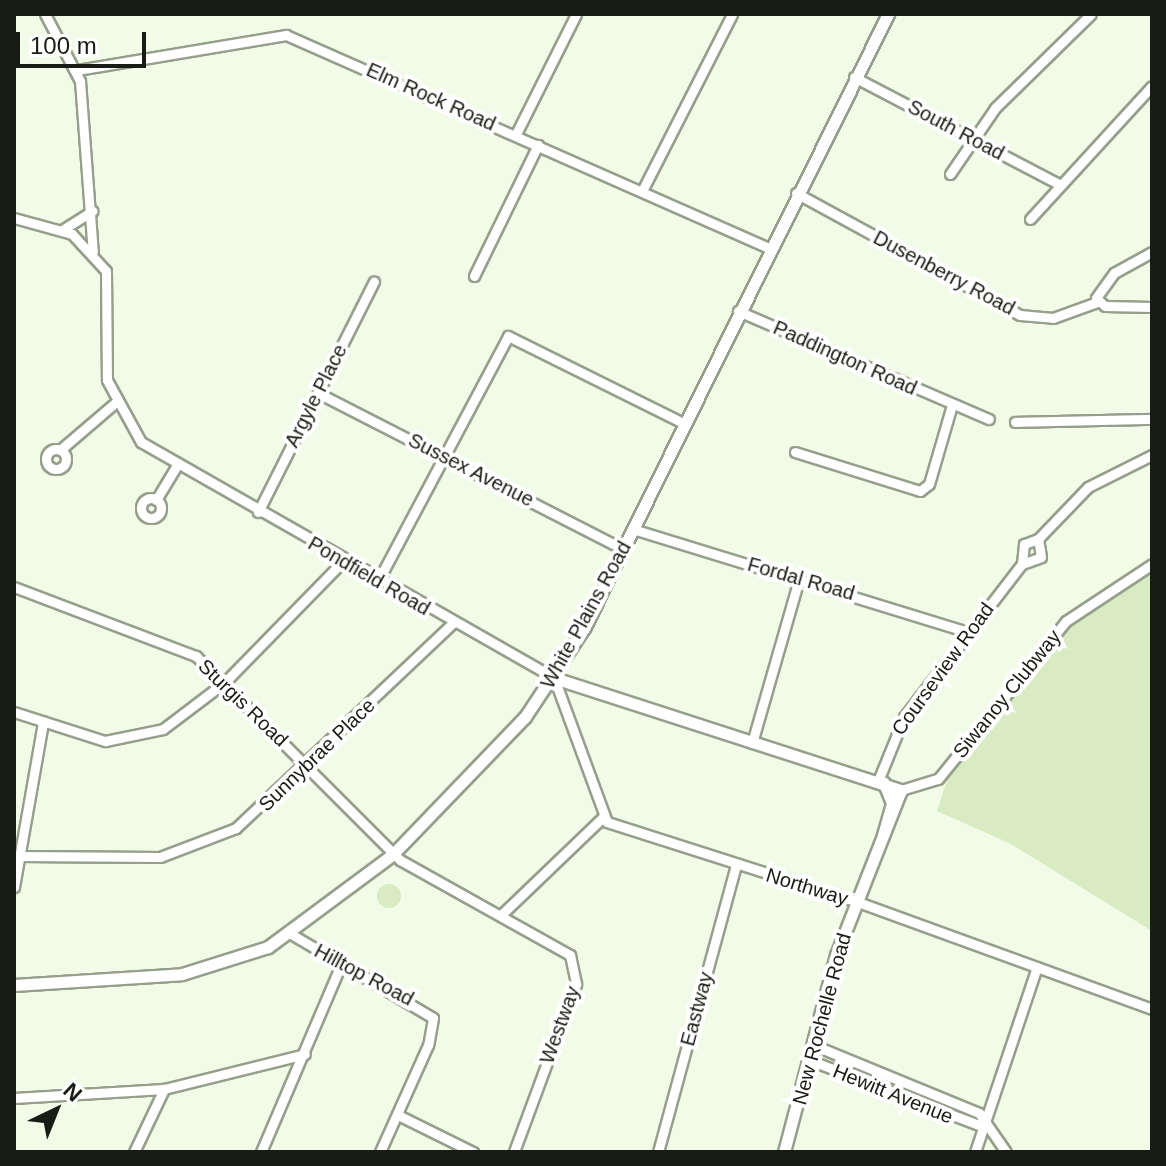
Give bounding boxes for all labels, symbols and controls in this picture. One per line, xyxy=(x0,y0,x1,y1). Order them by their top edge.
scale bar xyxy=(20,16,150,66)
text: 100 m xyxy=(30,32,97,59)
street label: Elm Rock Road xyxy=(363,58,499,136)
street label: South Road xyxy=(904,95,1008,165)
street label: Dusenberry Road xyxy=(869,226,1019,320)
street label: Paddington Road xyxy=(770,316,920,400)
street label: Argyle Place xyxy=(280,341,352,451)
street label: Sussex Avenue xyxy=(404,428,538,512)
street label: Pondfield Road xyxy=(304,531,434,621)
street label: White Plains Road xyxy=(536,537,636,693)
street label: Fordal Road xyxy=(745,552,857,606)
street label: Courseview Road xyxy=(887,598,999,740)
street label: Siwanoy Clubway xyxy=(948,625,1066,763)
street label: Sturgis Road xyxy=(193,654,293,752)
street label: Sunnybrae Place xyxy=(254,693,380,817)
street label: Northway xyxy=(763,863,851,911)
street label: New Rochelle Road xyxy=(788,931,856,1107)
street label: Hilltop Road xyxy=(310,939,418,1011)
street label: Eastway xyxy=(676,969,718,1049)
street label: Westway xyxy=(535,983,585,1067)
street label: Hewitt Avenue xyxy=(829,1059,957,1129)
north arrow xyxy=(16,1070,96,1150)
text: N xyxy=(58,1078,87,1107)

